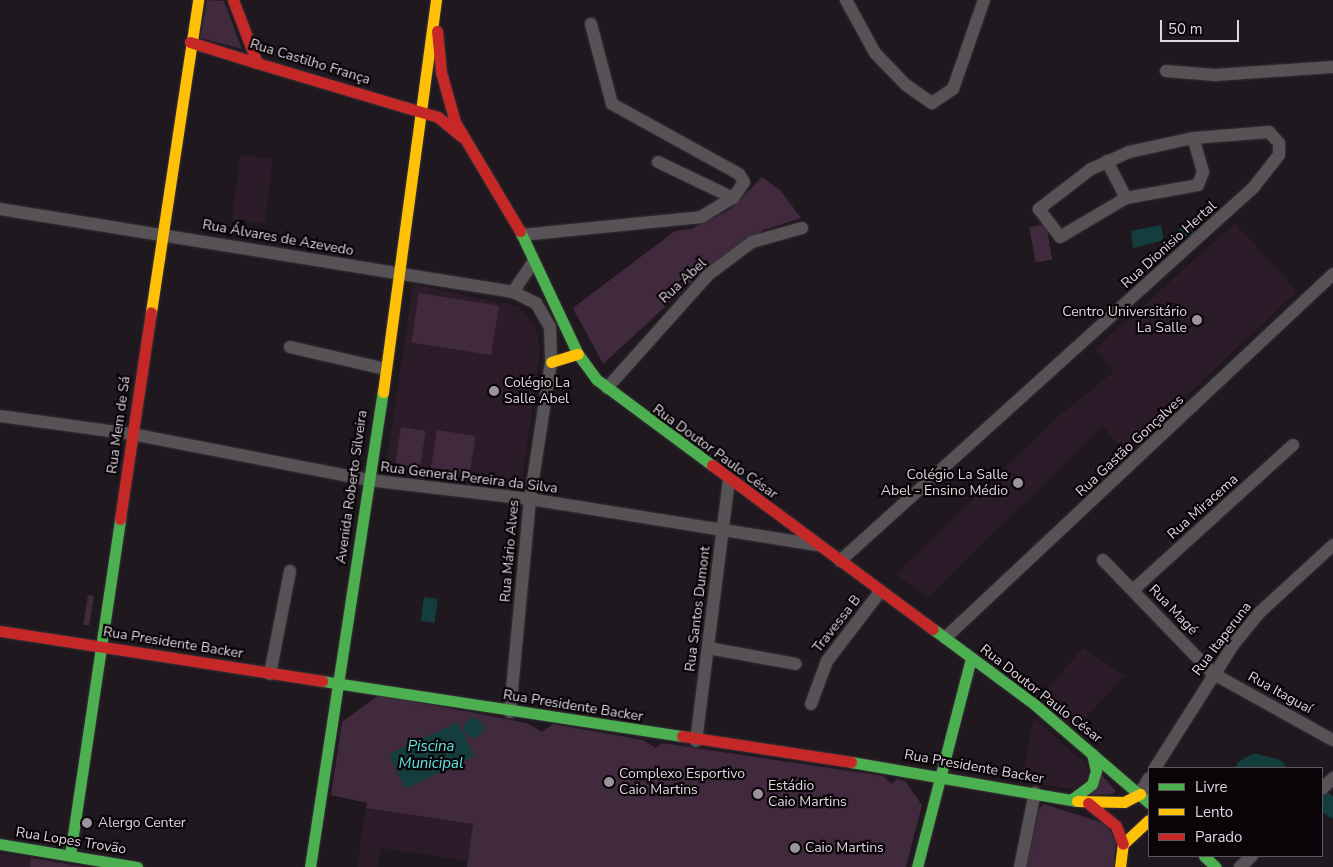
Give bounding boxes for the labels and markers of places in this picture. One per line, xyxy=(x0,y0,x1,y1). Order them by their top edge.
place label: Centro Universitário La Salle xyxy=(1062,304,1187,336)
marker: Centro Universitário La Salle xyxy=(1191,314,1203,326)
place label: Colégio La Salle Abel xyxy=(504,375,570,408)
marker: Colégio La Salle Abel xyxy=(488,385,500,397)
place label: Colégio La Salle Abel - Ensino Médio xyxy=(881,467,1008,500)
marker: Colégio La Salle Abel - Ensino Médio xyxy=(1012,477,1024,489)
place label: Complexo Esportivo Caio Martins xyxy=(619,766,745,799)
marker: Complexo Esportivo Caio Martins xyxy=(603,776,615,788)
place label: Estádio Caio Martins xyxy=(768,778,847,810)
marker: Estádio Caio Martins xyxy=(752,788,764,800)
place label: Alergo Center xyxy=(98,815,186,831)
marker: Alergo Center xyxy=(80,816,94,830)
place label: Caio Martins xyxy=(805,840,884,856)
marker: Caio Martins xyxy=(789,842,801,854)

